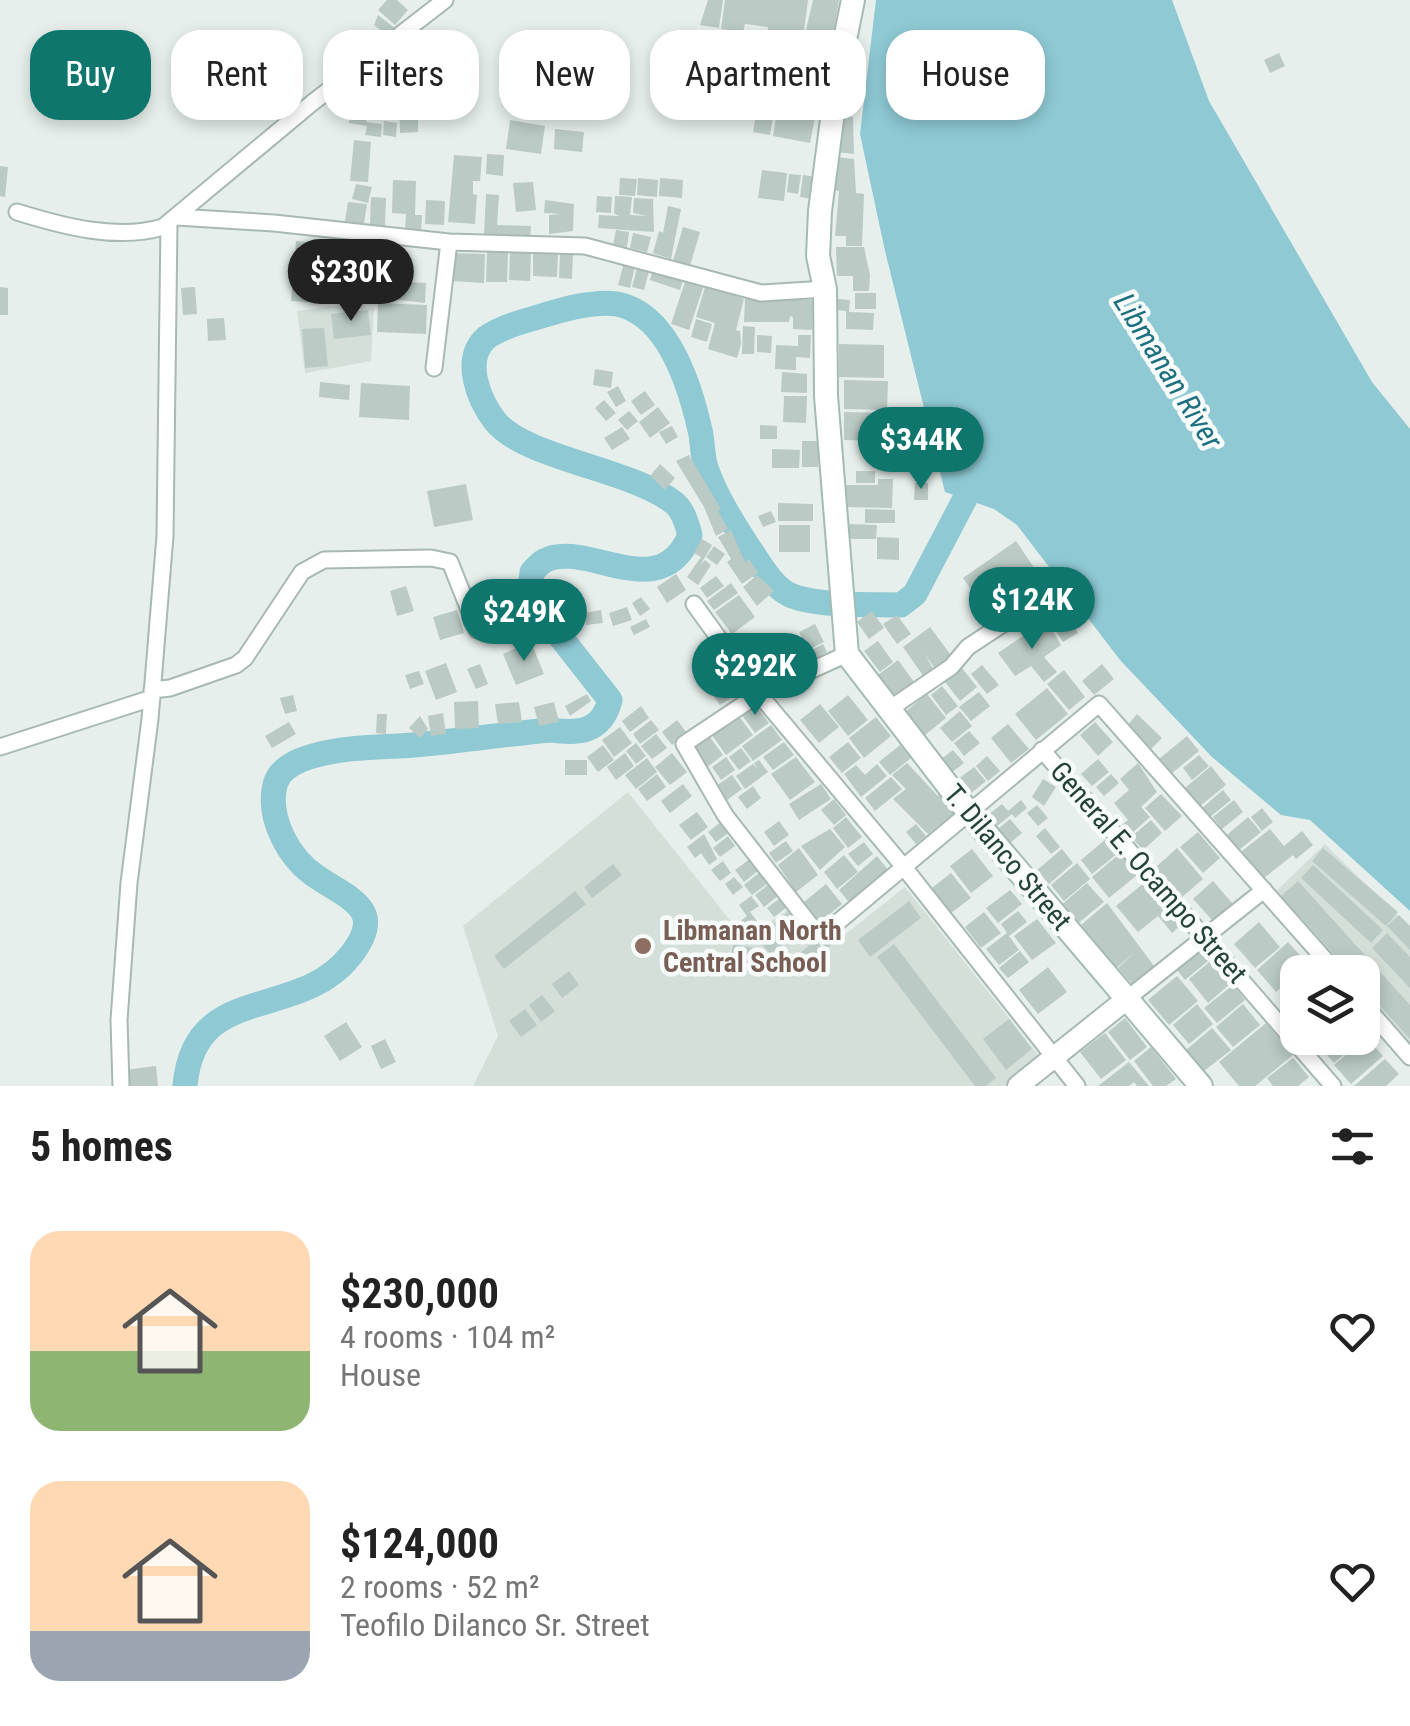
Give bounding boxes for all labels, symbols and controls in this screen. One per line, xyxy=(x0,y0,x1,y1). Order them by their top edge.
chip: Buy xyxy=(30,30,151,120)
chip: Rent xyxy=(171,30,303,120)
chip: Filters xyxy=(323,30,479,120)
chip: New xyxy=(499,30,630,120)
chip: Apartment xyxy=(650,30,866,120)
chip: House xyxy=(886,30,1045,120)
pin: $230K xyxy=(281,239,421,324)
text: $230K xyxy=(310,252,392,290)
water label: Libmanan River xyxy=(1107,287,1231,456)
pin: $344K xyxy=(851,407,991,492)
text: $344K xyxy=(880,420,962,458)
pin: $124K xyxy=(962,567,1102,652)
pin: $249K xyxy=(454,579,594,664)
text: $124K xyxy=(991,580,1073,618)
text: $249K xyxy=(483,592,565,630)
pin: $292K xyxy=(685,633,825,718)
text: $292K xyxy=(714,646,796,684)
street label: General E. Ocampo Street xyxy=(1044,755,1254,990)
street label: T. Dilanco Street xyxy=(937,778,1078,937)
place label: Libmanan North Central School xyxy=(663,914,842,979)
marker: Libmanan North Central School xyxy=(632,935,654,957)
map controls xyxy=(1280,955,1380,1055)
button: layers xyxy=(1280,955,1380,1055)
icon: filters xyxy=(1325,1119,1380,1174)
text: 5 homes xyxy=(30,1122,173,1171)
text: $230,000 xyxy=(340,1269,499,1318)
icon: home xyxy=(110,1271,230,1391)
icon: heart xyxy=(1325,1304,1380,1359)
text: 4 rooms · 104 m² xyxy=(340,1318,555,1356)
text: House xyxy=(340,1356,421,1394)
text: $124,000 xyxy=(340,1519,499,1568)
icon: home xyxy=(110,1521,230,1641)
icon: heart xyxy=(1325,1554,1380,1609)
text: 2 rooms · 52 m² xyxy=(340,1568,539,1606)
text: Teofilo Dilanco Sr. Street xyxy=(340,1606,650,1644)

